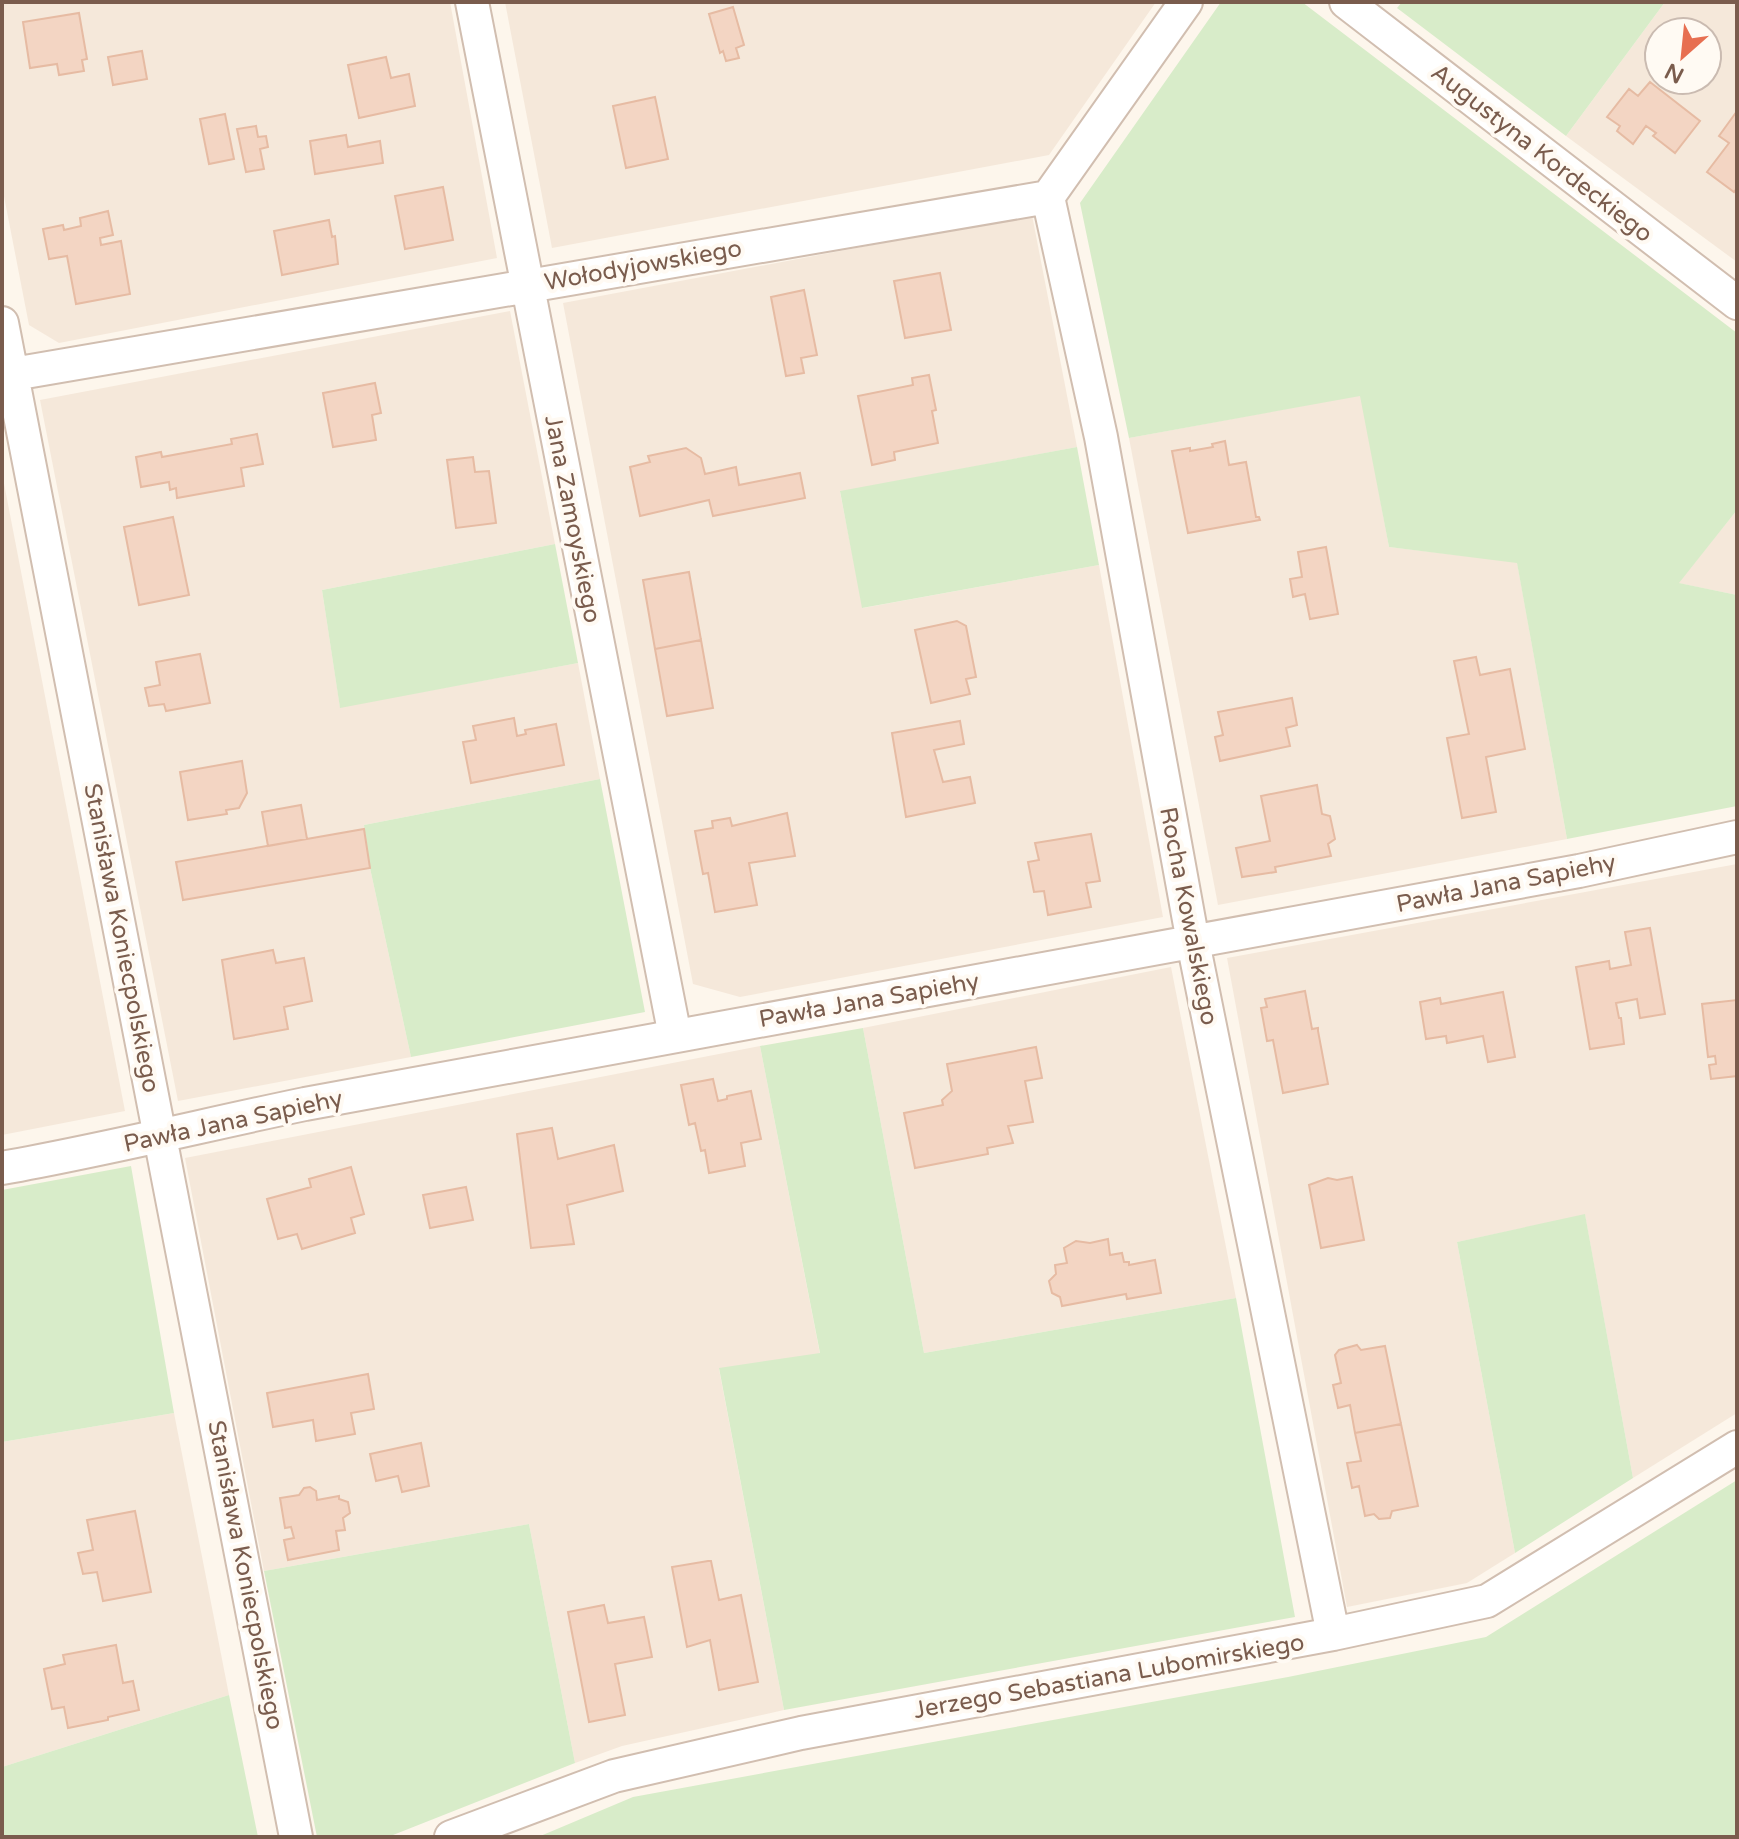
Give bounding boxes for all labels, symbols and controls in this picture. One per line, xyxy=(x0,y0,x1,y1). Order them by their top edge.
north arrow xyxy=(1643,16,1723,96)
text: N xyxy=(1661,57,1688,89)
street label: Augustyna Kordeckiego xyxy=(1425,58,1658,249)
street label: Wołodyjowskiego xyxy=(542,234,744,297)
street label: Jana Zamoyskiego xyxy=(538,413,607,625)
street label: Stanisława Koniecpolskiego xyxy=(77,781,166,1095)
street label: Rocha Kowalskiego xyxy=(1153,805,1224,1028)
street label: Pawła Jana Sapiehy xyxy=(1394,848,1618,919)
street label: Pawła Jana Sapiehy xyxy=(757,967,982,1034)
street label: Pawła Jana Sapiehy xyxy=(121,1084,345,1159)
street label: Stanisława Koniecpolskiego xyxy=(201,1418,290,1732)
street label: Jerzego Sebastiana Lubomirskiego xyxy=(912,1628,1307,1725)

